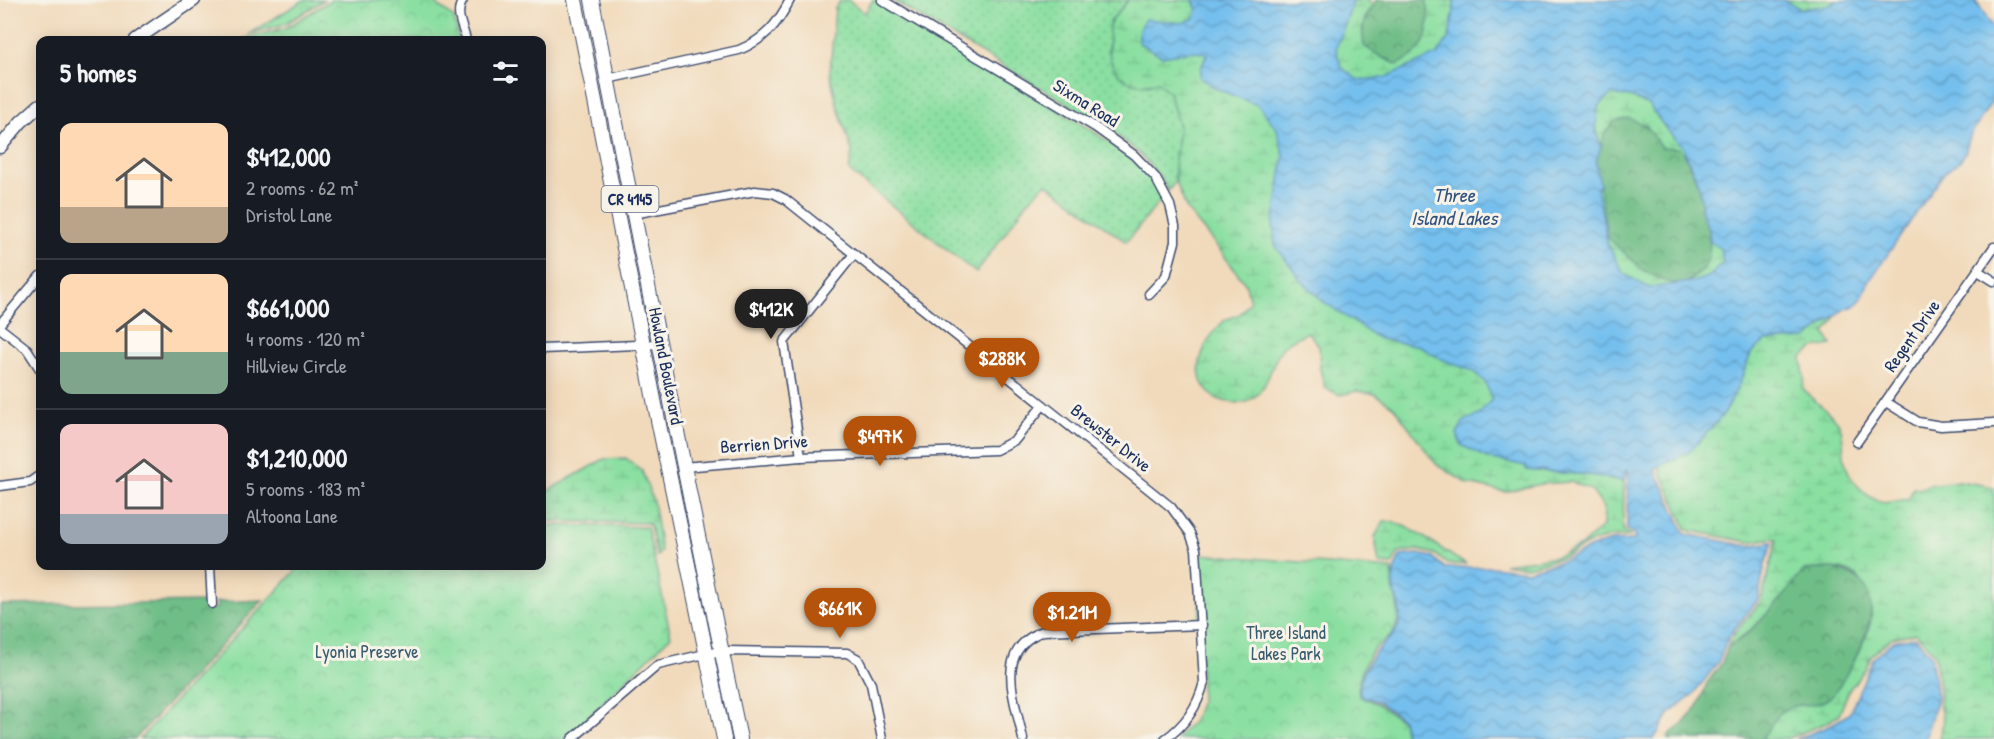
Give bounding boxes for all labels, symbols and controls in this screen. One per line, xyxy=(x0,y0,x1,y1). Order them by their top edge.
text: 5 homes xyxy=(60,55,136,90)
icon: filters xyxy=(489,56,522,89)
street label: Sixma Road xyxy=(1049,73,1124,133)
text: $412,000 xyxy=(246,139,331,174)
icon: home xyxy=(108,147,180,219)
text: 2 rooms · 62 m² xyxy=(246,174,358,201)
water label: Three Island Lakes xyxy=(1411,181,1499,231)
road number: CR 4145 xyxy=(602,186,658,212)
text: Dristol Lane xyxy=(246,201,333,228)
pin: $412K xyxy=(729,289,813,340)
text: $661,000 xyxy=(246,290,330,325)
text: $412K xyxy=(749,295,793,322)
street label: Regent Drive xyxy=(1878,295,1946,377)
icon: home xyxy=(108,298,180,370)
street label: Howland Boulevard xyxy=(643,305,690,427)
text: 4 rooms · 120 m² xyxy=(246,325,365,352)
pin: $288K xyxy=(960,338,1044,389)
text: $288K xyxy=(978,344,1026,371)
text: Hillview Circle xyxy=(246,352,347,379)
street label: Brewster Drive xyxy=(1066,397,1157,478)
pin: $497K xyxy=(838,416,922,467)
text: $497K xyxy=(857,422,903,449)
street label: Berrien Drive xyxy=(719,428,808,459)
text: $1,210,000 xyxy=(246,440,347,475)
icon: home xyxy=(108,448,180,520)
text: 5 rooms · 183 m² xyxy=(246,475,365,502)
text: Altoona Lane xyxy=(246,502,338,529)
pin: $661K xyxy=(798,588,882,639)
pin: $1.21M xyxy=(1023,592,1121,643)
text: $661K xyxy=(818,594,862,621)
text: $1.21M xyxy=(1047,598,1097,625)
park label: Three Island Lakes Park xyxy=(1246,620,1326,666)
park label: Lyonia Preserve xyxy=(315,639,419,664)

